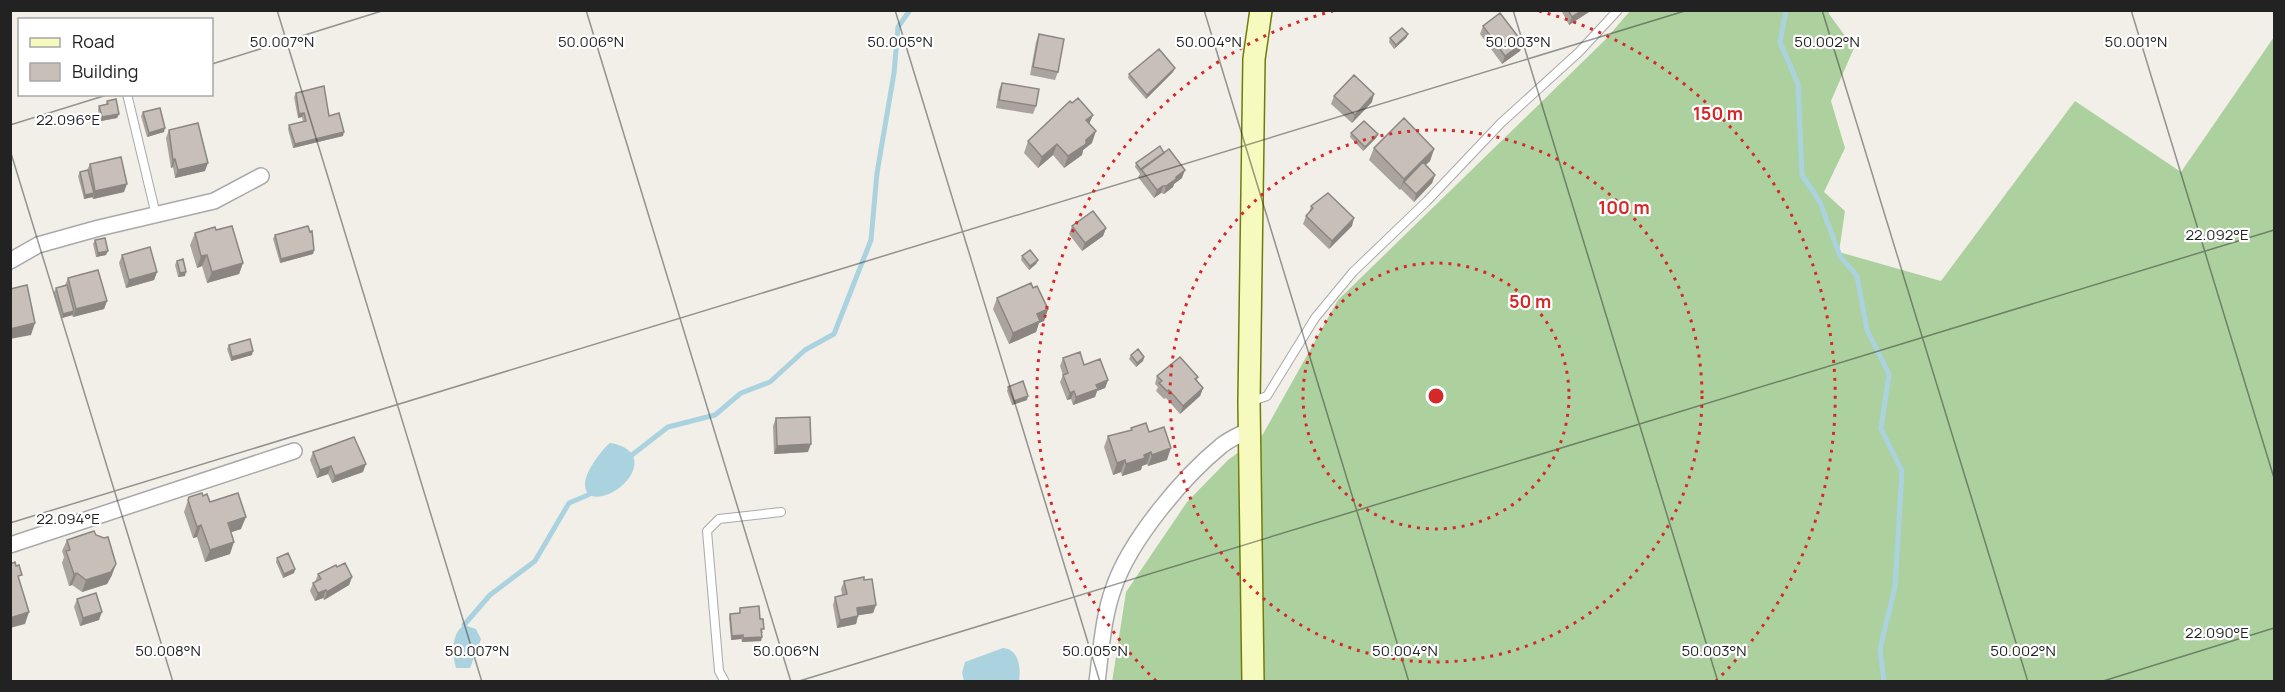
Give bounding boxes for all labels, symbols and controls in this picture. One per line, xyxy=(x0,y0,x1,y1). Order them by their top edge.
legend xyxy=(18,18,213,96)
text: Road xyxy=(72,29,115,53)
text: 50.007°N xyxy=(250,31,314,52)
text: 50.006°N xyxy=(558,31,624,52)
text: 50.005°N xyxy=(867,31,933,52)
text: 50.004°N xyxy=(1176,31,1242,52)
text: 50.003°N xyxy=(1485,31,1551,52)
text: 50.002°N xyxy=(1794,31,1860,52)
text: 50.001°N xyxy=(2105,31,2167,52)
text: Building xyxy=(72,59,138,83)
text: 150 m xyxy=(1693,101,1743,125)
text: 22.096°E xyxy=(36,109,100,130)
text: 100 m xyxy=(1598,195,1650,219)
text: 22.092°E xyxy=(2185,224,2249,245)
text: 50 m xyxy=(1509,289,1551,313)
centre of rings xyxy=(1426,386,1446,406)
text: 22.094°E xyxy=(36,508,100,529)
text: 22.090°E xyxy=(2185,622,2249,643)
text: 50.008°N xyxy=(135,640,201,661)
text: 50.007°N xyxy=(445,640,509,661)
text: 50.006°N xyxy=(753,640,819,661)
text: 50.005°N xyxy=(1062,640,1128,661)
text: 50.004°N xyxy=(1372,640,1438,661)
text: 50.003°N xyxy=(1681,640,1747,661)
text: 50.002°N xyxy=(1990,640,2056,661)

